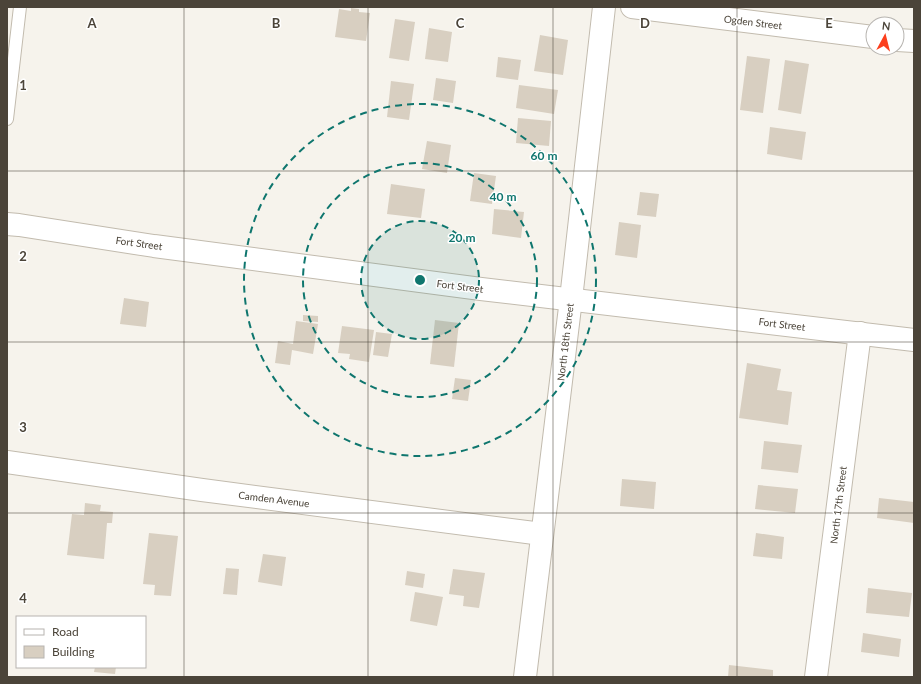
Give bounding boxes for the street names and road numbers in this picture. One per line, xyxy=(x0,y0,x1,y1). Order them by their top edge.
street label: Ogden Street xyxy=(723,12,783,32)
street label: Fort Street xyxy=(115,234,164,252)
street label: Fort Street xyxy=(436,277,484,295)
street label: North 18th Street xyxy=(554,302,576,382)
street label: Fort Street xyxy=(758,315,806,333)
street label: North 17th Street xyxy=(827,465,849,545)
street label: Camden Avenue xyxy=(238,489,310,509)

